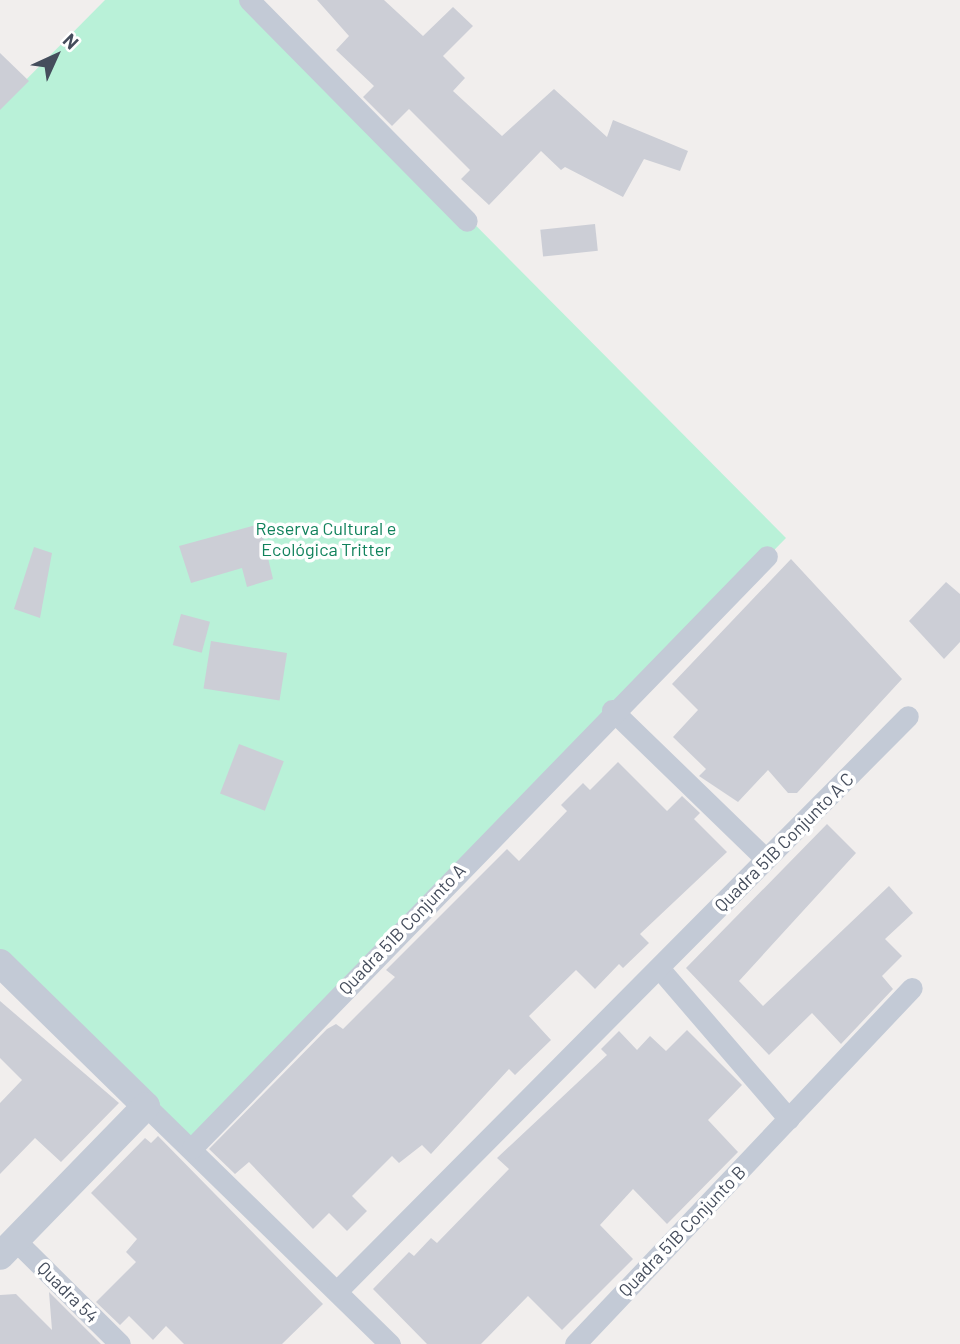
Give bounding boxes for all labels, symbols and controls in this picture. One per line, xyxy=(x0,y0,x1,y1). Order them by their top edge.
north arrow xyxy=(21,21,91,91)
text: N xyxy=(59,28,84,53)
park label: Reserva Cultural e Ecológica Tritter xyxy=(256,518,396,560)
street label: Quadra 51B Conjunto A C xyxy=(710,768,858,916)
street label: Quadra 51B Conjunto A xyxy=(334,859,470,999)
street label: Quadra 51B Conjunto B xyxy=(614,1161,750,1301)
street label: Quadra 54 xyxy=(33,1257,103,1327)

